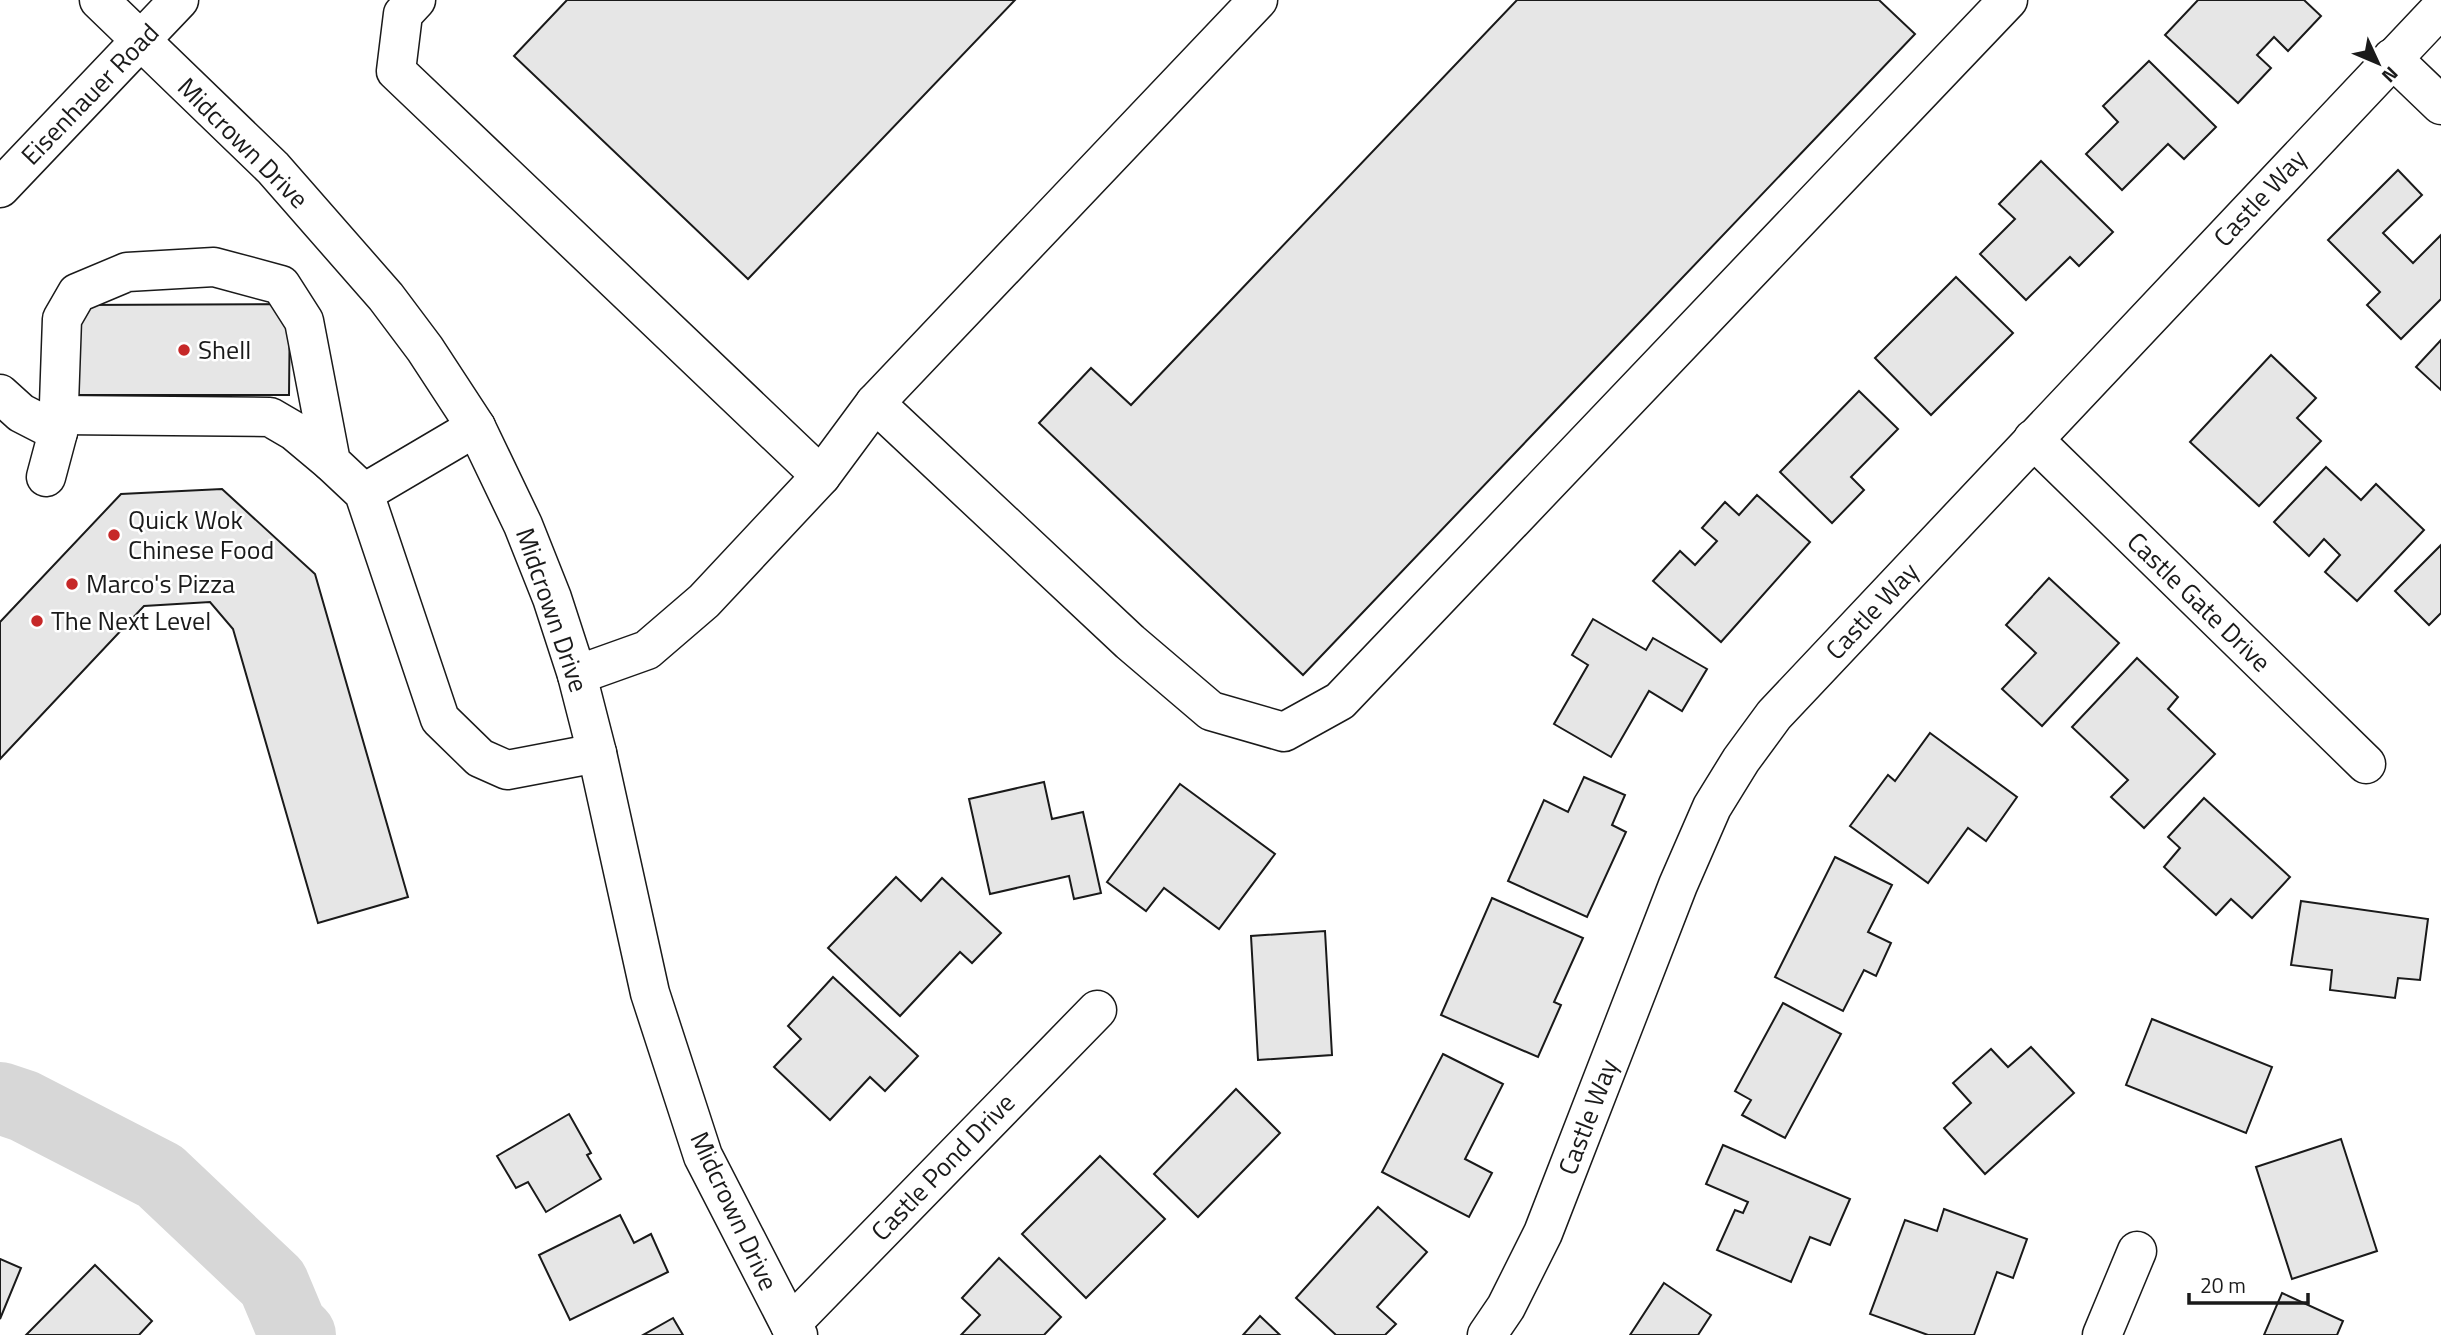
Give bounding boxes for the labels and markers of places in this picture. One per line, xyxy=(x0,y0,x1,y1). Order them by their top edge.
place label: Shell xyxy=(198,330,251,369)
marker: Shell xyxy=(176,342,192,358)
place label: Quick Wok Chinese Food xyxy=(128,500,274,569)
marker: Quick Wok Chinese Food xyxy=(106,527,122,543)
place label: Marco's Pizza xyxy=(86,564,235,603)
marker: Marco's Pizza xyxy=(64,576,80,592)
place label: The Next Level xyxy=(51,601,211,640)
marker: The Next Level xyxy=(29,613,45,629)

